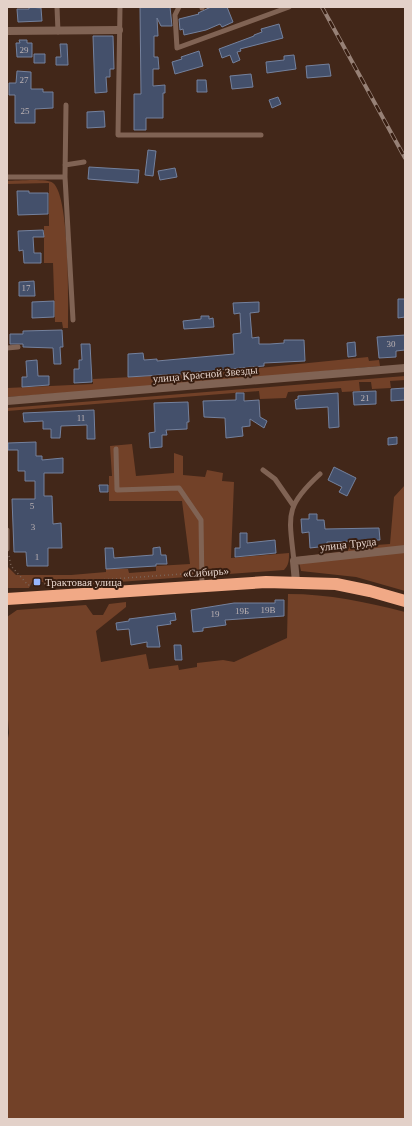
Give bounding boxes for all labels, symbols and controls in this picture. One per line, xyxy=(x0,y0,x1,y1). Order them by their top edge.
house number: 29 xyxy=(20,45,29,55)
house number: 27 xyxy=(20,75,29,85)
house number: 25 xyxy=(21,106,30,116)
house number: 17 xyxy=(22,283,31,293)
house number: 30 xyxy=(387,339,396,349)
street label: улица Красной Звезды xyxy=(152,363,259,385)
house number: 21 xyxy=(361,393,370,403)
house number: 11 xyxy=(77,413,85,423)
house number: 5 xyxy=(30,501,35,511)
house number: 3 xyxy=(31,522,36,532)
street label: улица Труда xyxy=(319,535,377,553)
house number: 1 xyxy=(35,552,39,562)
street label: «Сибирь» xyxy=(183,564,229,580)
place label: Трактовая улица xyxy=(45,576,122,588)
marker: Трактовая улица xyxy=(32,577,42,587)
house number: 19В xyxy=(260,605,276,615)
house number: 19Б xyxy=(235,606,249,616)
house number: 19 xyxy=(211,609,220,619)

